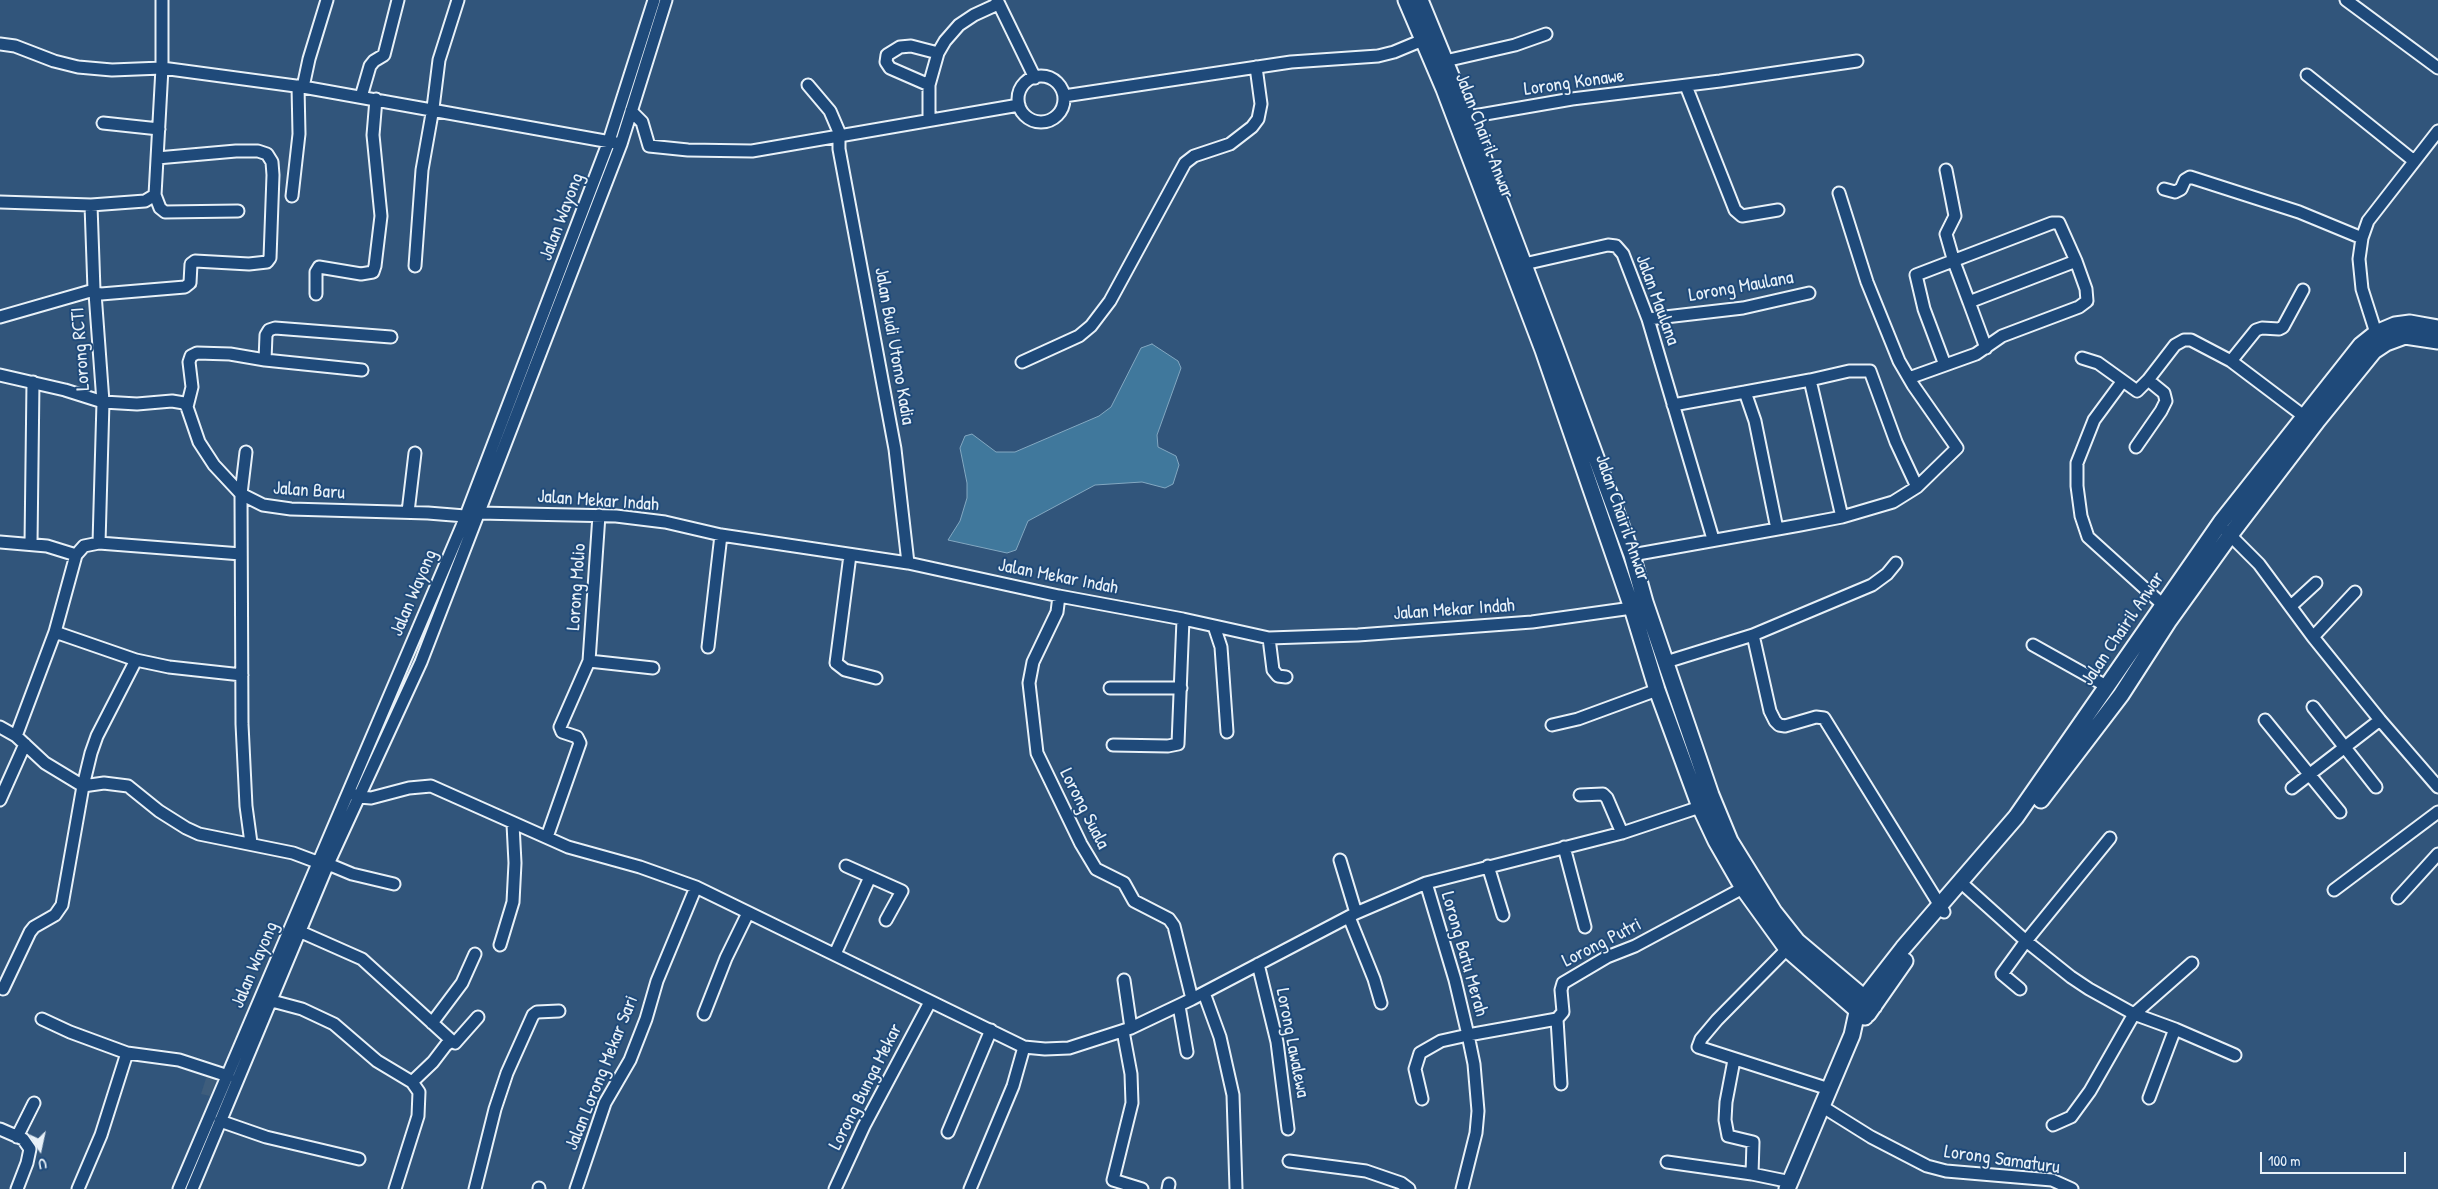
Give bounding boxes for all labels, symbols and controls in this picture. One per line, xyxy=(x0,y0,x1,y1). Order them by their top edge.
street label: Lorong Konawe xyxy=(1522,65,1626,101)
street label: Jalan Chairil Anwar xyxy=(1450,70,1518,202)
street label: Jalan Wayong xyxy=(535,170,589,264)
street label: Jalan Maulana xyxy=(1630,252,1684,348)
street label: Jalan Budi Utomo Kadia xyxy=(869,266,919,426)
street label: Lorong Maulana xyxy=(1687,267,1795,307)
street label: Lorong RCTI xyxy=(67,307,95,391)
street label: Jalan Chairil Anwar xyxy=(1590,452,1654,584)
street label: Jalan Baru xyxy=(272,477,346,505)
street label: Jalan Mekar Indah xyxy=(536,485,660,517)
street label: Lorong Molio xyxy=(563,543,591,631)
street label: Jalan Wayong xyxy=(386,546,442,640)
street label: Jalan Mekar Indah xyxy=(996,554,1120,600)
street label: Jalan Chairil Anwar xyxy=(2077,568,2169,690)
street label: Jalan Mekar Indah xyxy=(1392,594,1516,626)
street label: Lorong Suala xyxy=(1054,765,1114,853)
street label: Lorong Batu Merah xyxy=(1435,889,1493,1019)
street label: Lorong Putri xyxy=(1559,913,1645,973)
street label: Jalan Wayong xyxy=(227,918,283,1012)
street label: Lorong Lawalewa xyxy=(1270,986,1314,1100)
street label: Jalan Lorong Mekar Sari xyxy=(561,992,643,1154)
street label: Lorong Bunga Mekar xyxy=(824,1020,908,1154)
north arrow xyxy=(15,1124,65,1174)
street label: Lorong Samaturu xyxy=(1943,1141,2061,1179)
scale bar xyxy=(2263,1142,2409,1174)
text: 100 m xyxy=(2268,1150,2301,1171)
text: U xyxy=(37,1154,48,1174)

